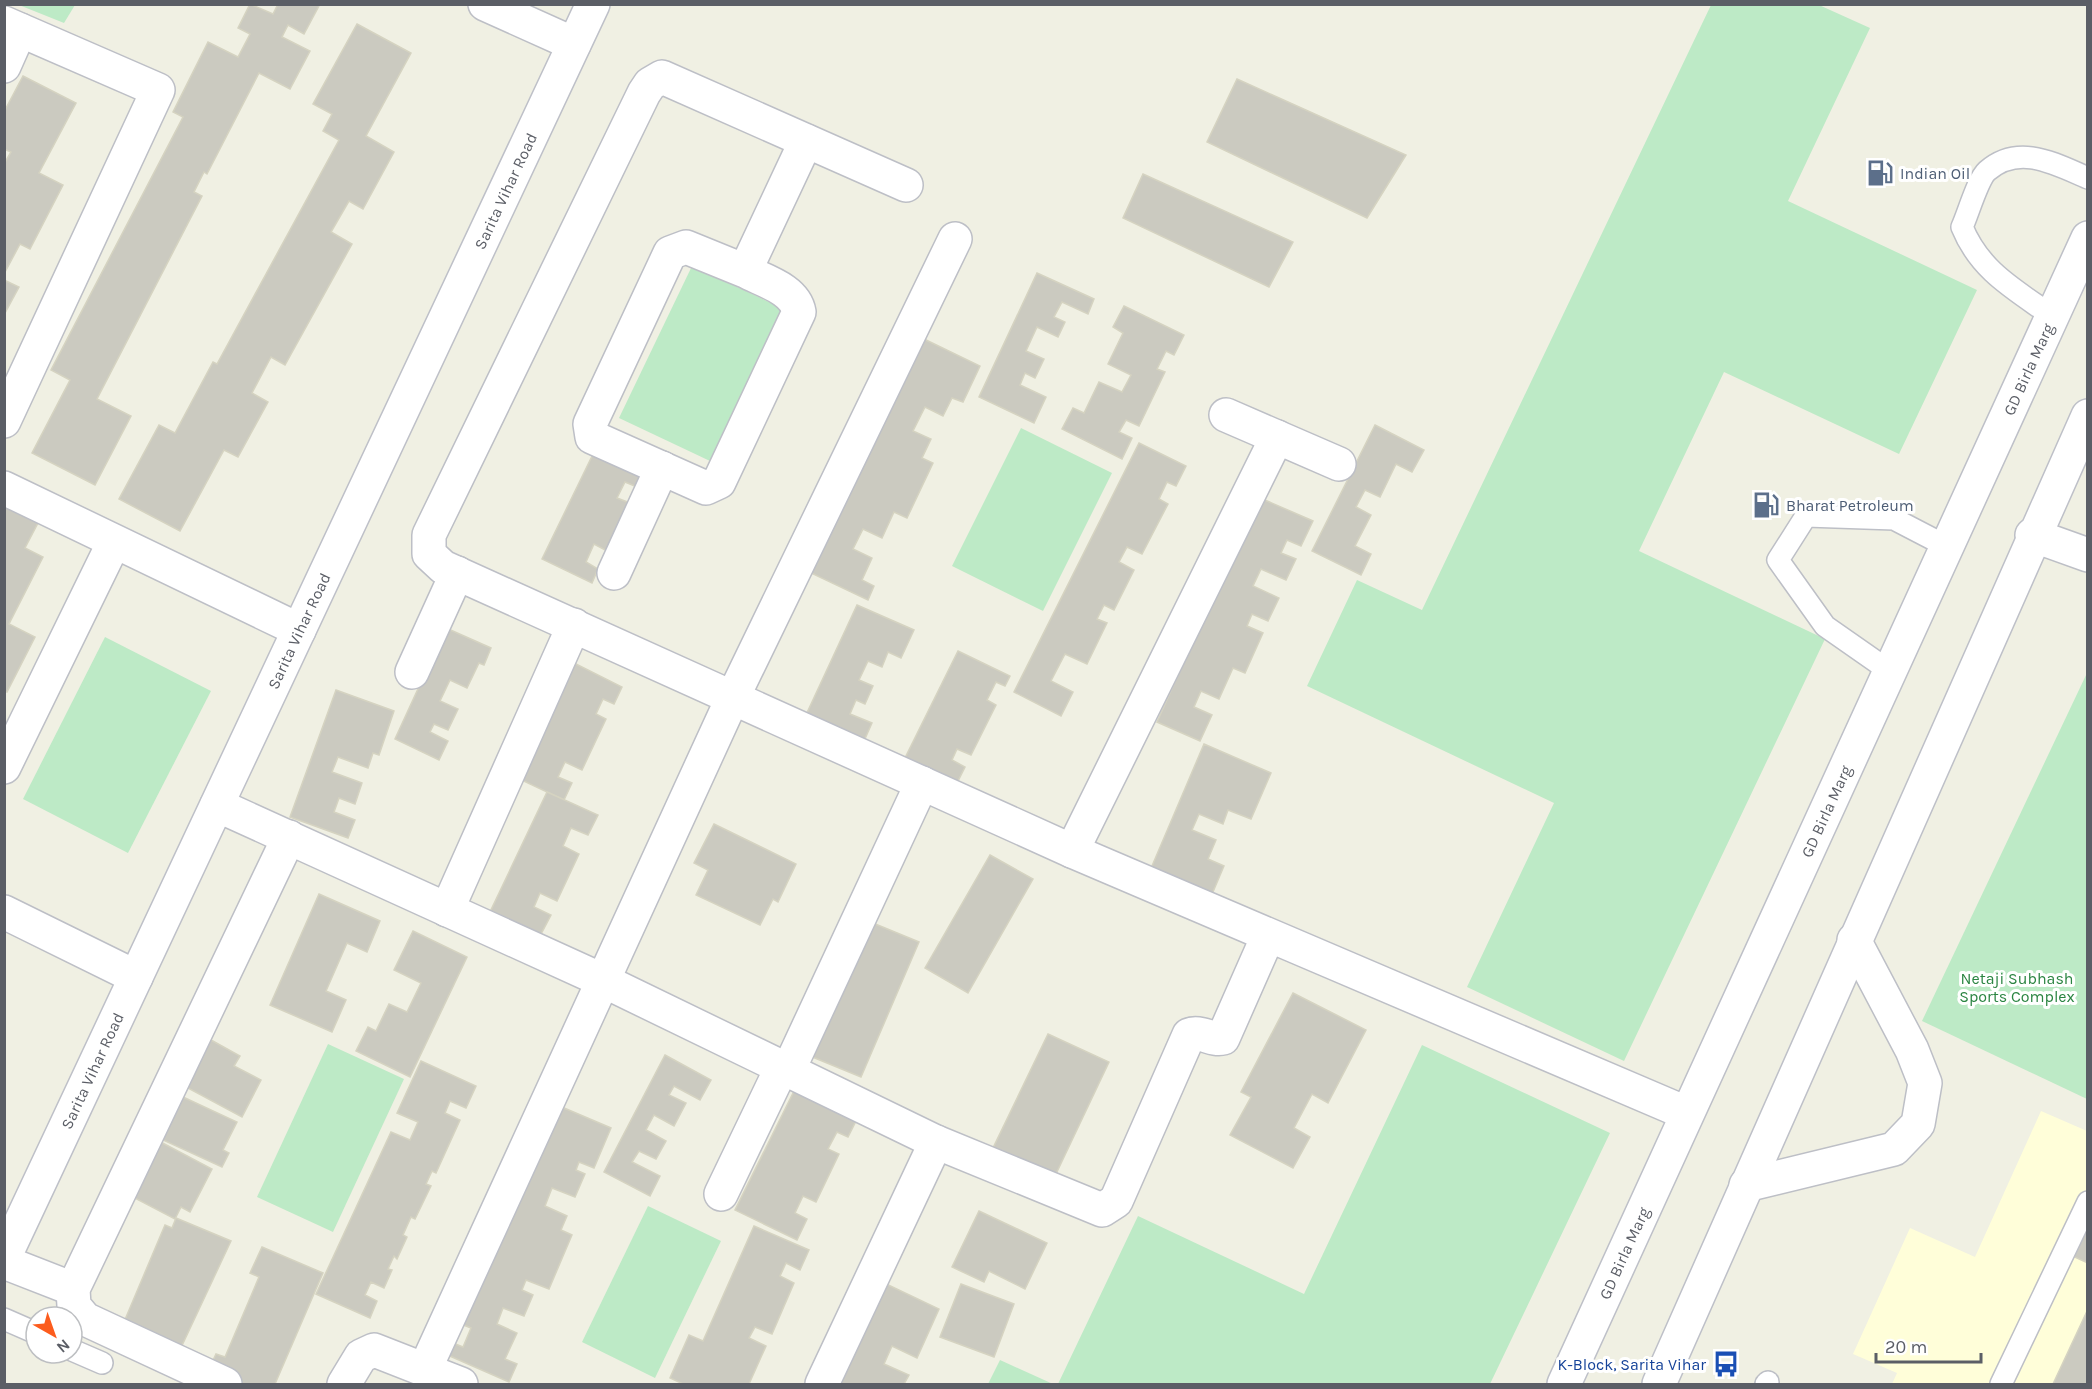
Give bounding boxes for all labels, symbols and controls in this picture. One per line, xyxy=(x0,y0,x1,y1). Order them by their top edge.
street label: Sarita Vihar Road xyxy=(470,130,541,252)
fuel station icon: Indian Oil xyxy=(1865,158,1895,188)
place label: Indian Oil xyxy=(1900,164,1970,183)
street label: GD Birla Marg xyxy=(1999,320,2058,418)
fuel station icon: Bharat Petroleum xyxy=(1751,490,1781,520)
place label: Bharat Petroleum xyxy=(1786,496,1914,515)
street label: Sarita Vihar Road xyxy=(264,570,335,692)
street label: GD Birla Marg xyxy=(1797,762,1856,860)
park label: Netaji Subhash Sports Complex xyxy=(1959,969,2075,1006)
street label: Sarita Vihar Road xyxy=(57,1010,128,1132)
street label: GD Birla Marg xyxy=(1595,1204,1654,1302)
north arrow xyxy=(24,1305,84,1365)
scale bar xyxy=(1876,1326,1981,1364)
text: N xyxy=(53,1335,74,1357)
text: 20 m xyxy=(1885,1336,1927,1358)
bus stop icon: K-Block, Sarita Vihar xyxy=(1711,1349,1741,1379)
place label: K-Block, Sarita Vihar xyxy=(1557,1355,1706,1374)

